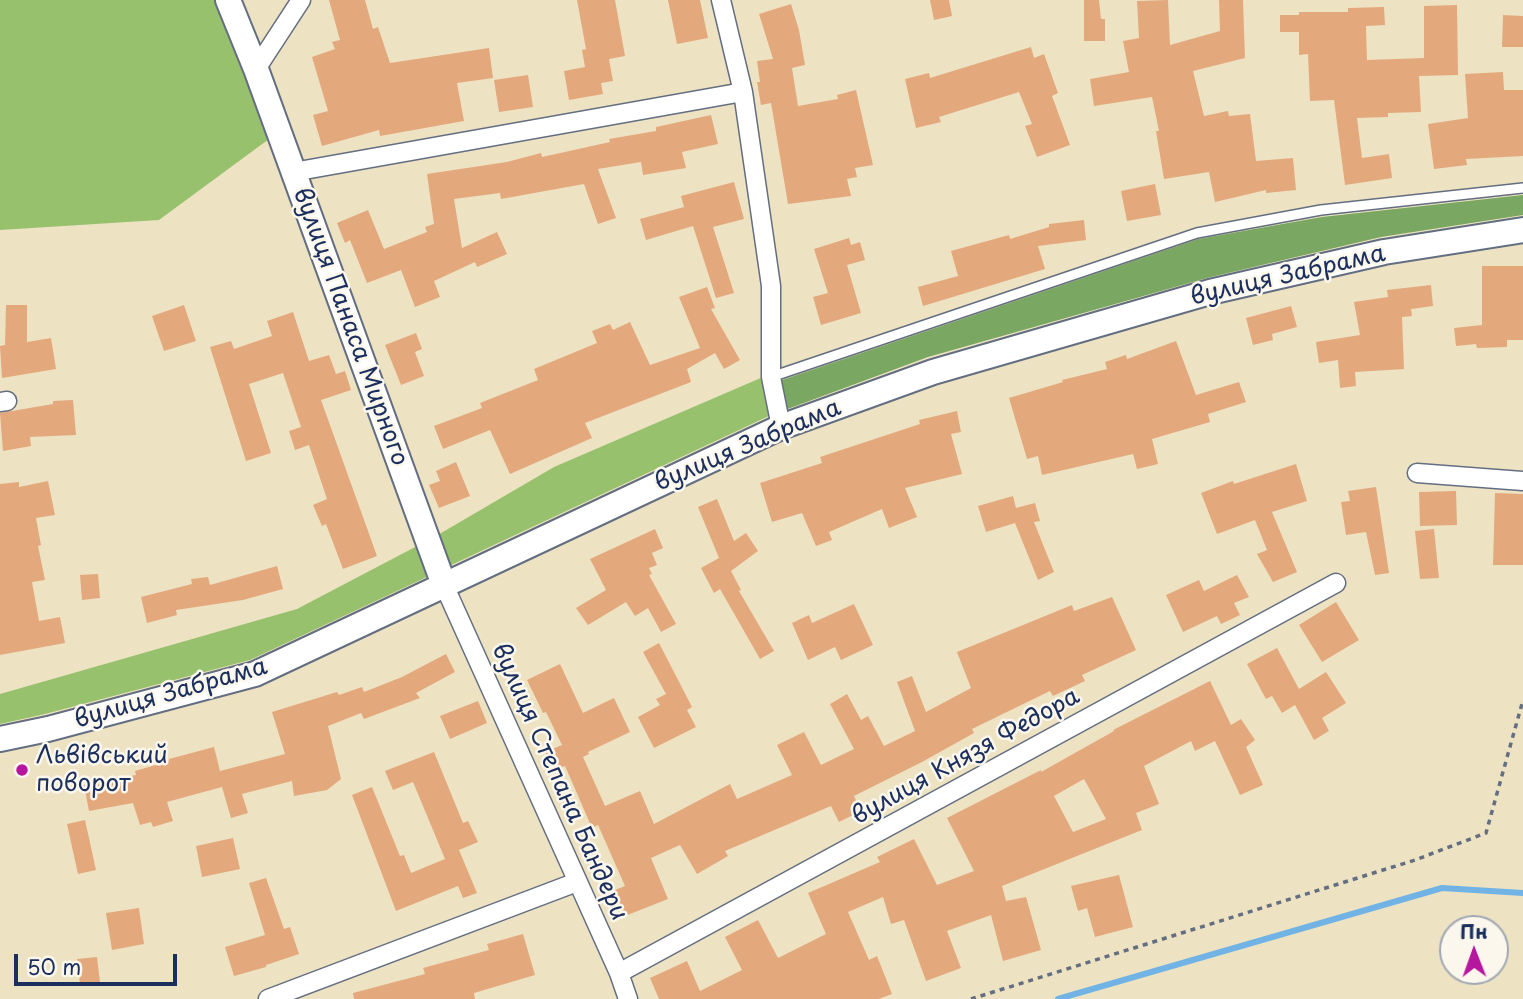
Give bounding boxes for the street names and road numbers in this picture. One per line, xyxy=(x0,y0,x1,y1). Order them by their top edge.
street label: вулиця Панаса Мирного xyxy=(286,184,414,470)
street label: вулиця Забрама xyxy=(1188,240,1388,312)
street label: вулиця Забрама xyxy=(651,394,845,498)
street label: вулиця Степана Бандери xyxy=(485,639,633,925)
street label: вулиця Забрама xyxy=(71,653,271,735)
street label: вулиця Князя Федора xyxy=(847,682,1085,832)

